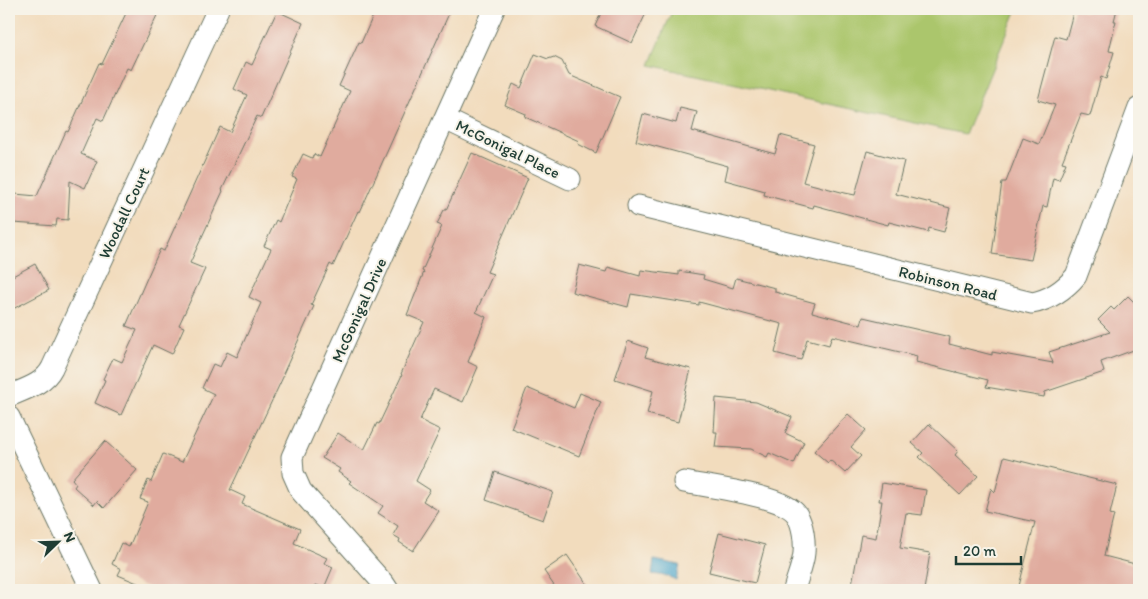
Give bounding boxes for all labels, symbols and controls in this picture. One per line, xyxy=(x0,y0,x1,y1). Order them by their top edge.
street label: McGonigal Place xyxy=(453,116,563,182)
street label: Woodall Court xyxy=(95,164,153,262)
street label: McGonigal Drive xyxy=(327,255,391,365)
street label: Robinson Road xyxy=(897,262,1000,305)
north arrow xyxy=(32,516,82,566)
text: N xyxy=(60,529,79,545)
scale bar xyxy=(956,534,1020,566)
text: 20 m xyxy=(963,542,997,560)

